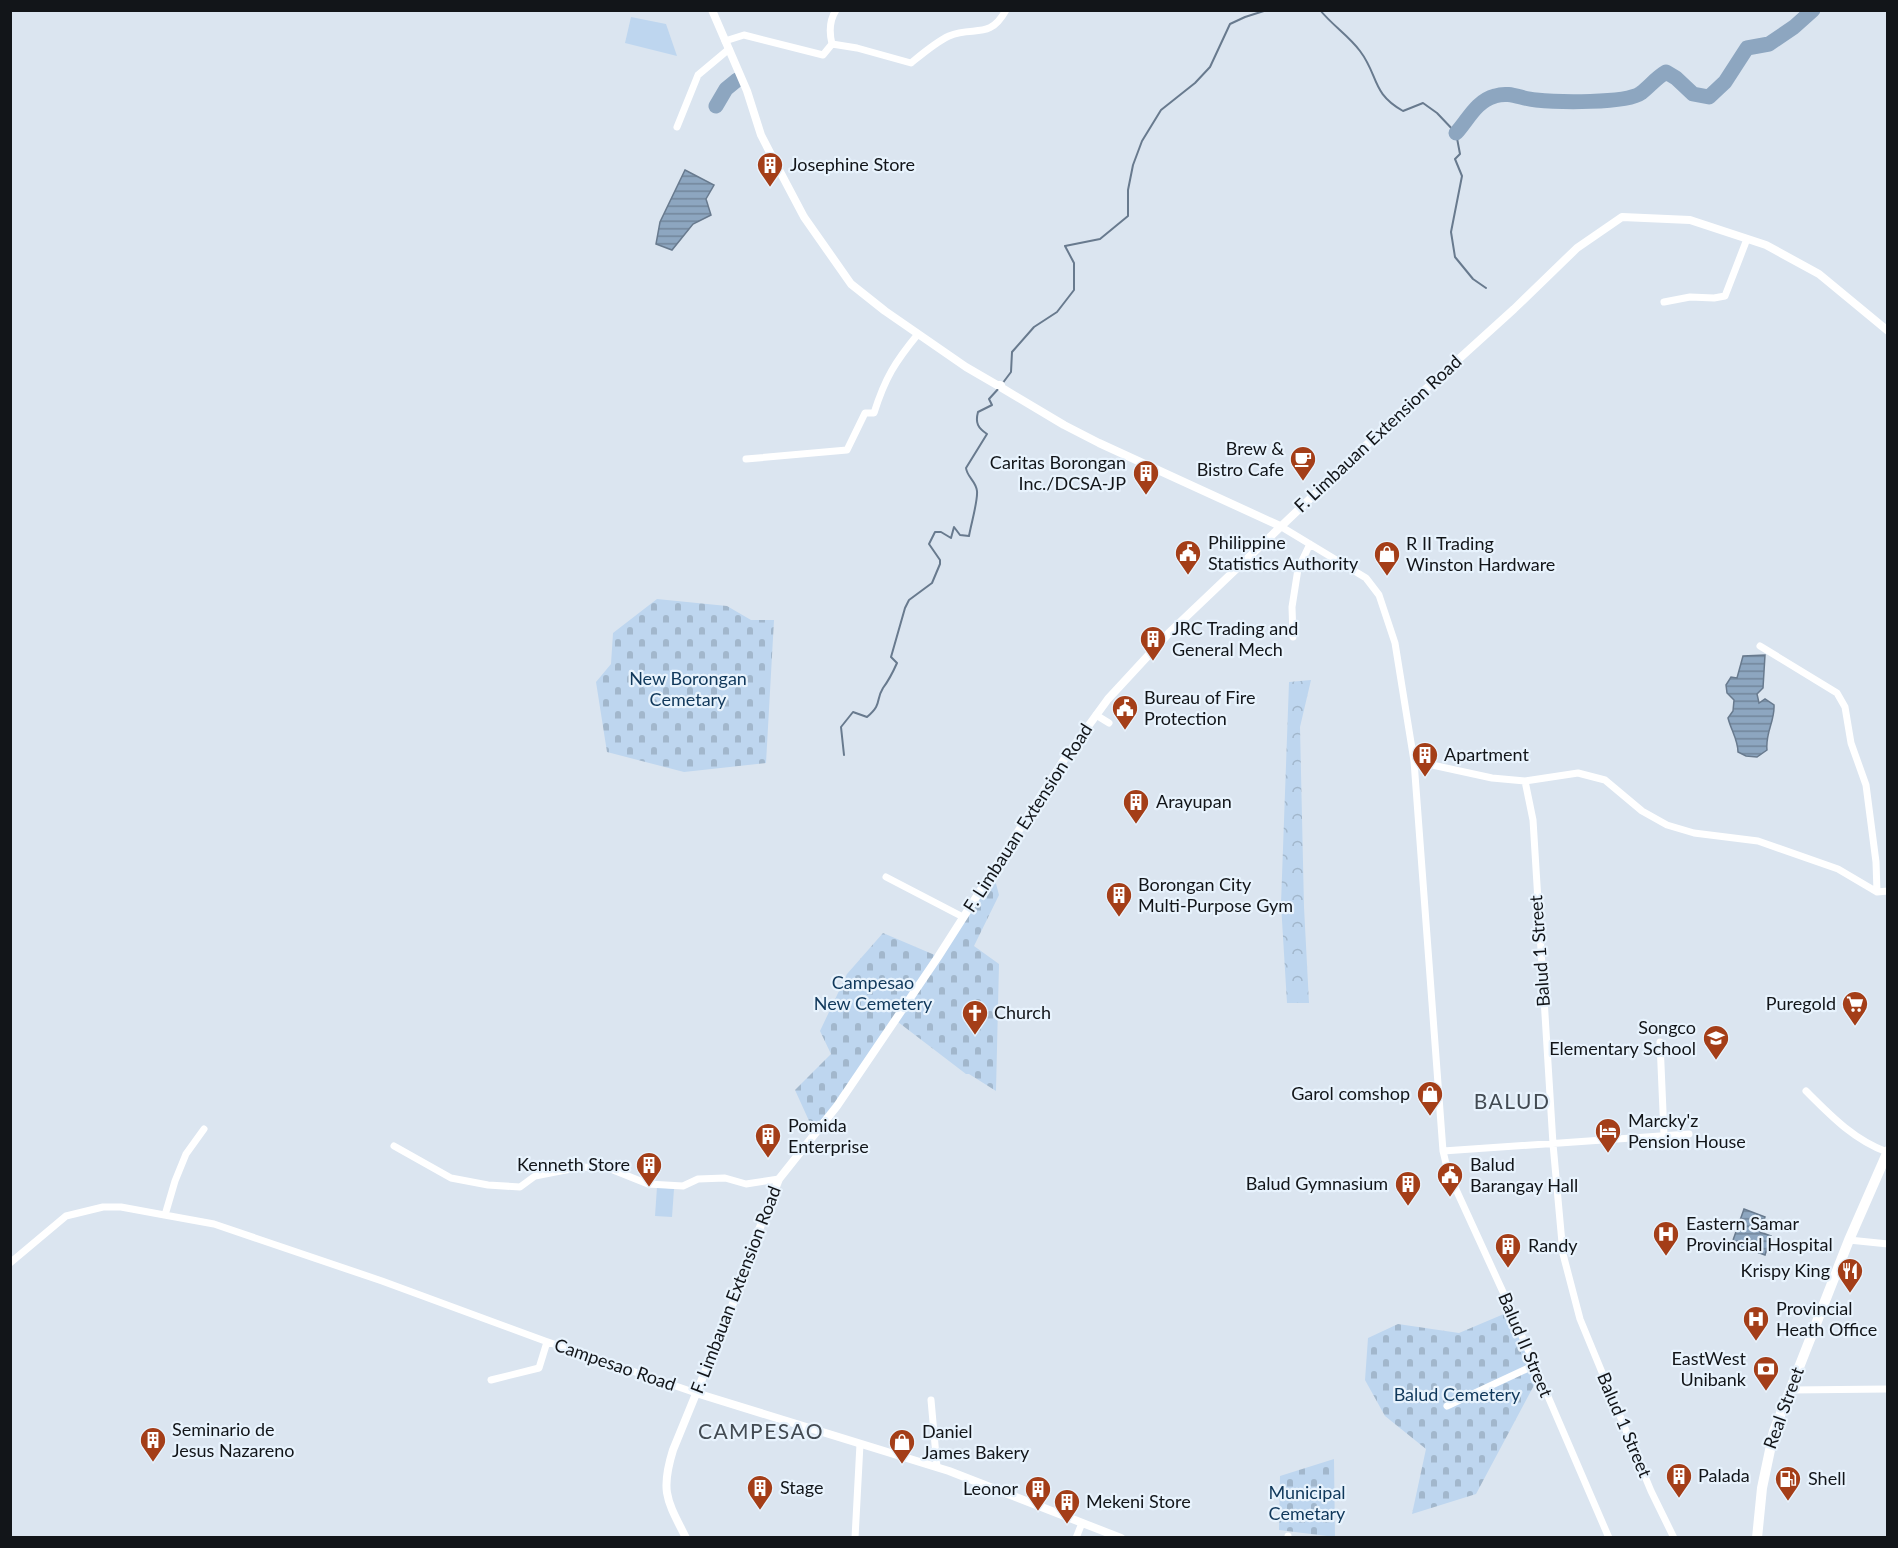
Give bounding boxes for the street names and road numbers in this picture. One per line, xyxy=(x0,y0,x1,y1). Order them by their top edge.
street label: F. Limbauan Extension Road xyxy=(1289,350,1465,517)
street label: F. Limbauan Extension Road xyxy=(958,719,1096,916)
street label: Balud 1 Street xyxy=(1524,894,1554,1008)
street label: F. Limbauan Extension Road xyxy=(685,1183,785,1397)
street label: Balud II Street xyxy=(1494,1289,1558,1401)
street label: Campesao Road xyxy=(552,1333,679,1395)
street label: Real Street xyxy=(1758,1363,1808,1452)
street label: Balud 1 Street xyxy=(1593,1369,1657,1481)

